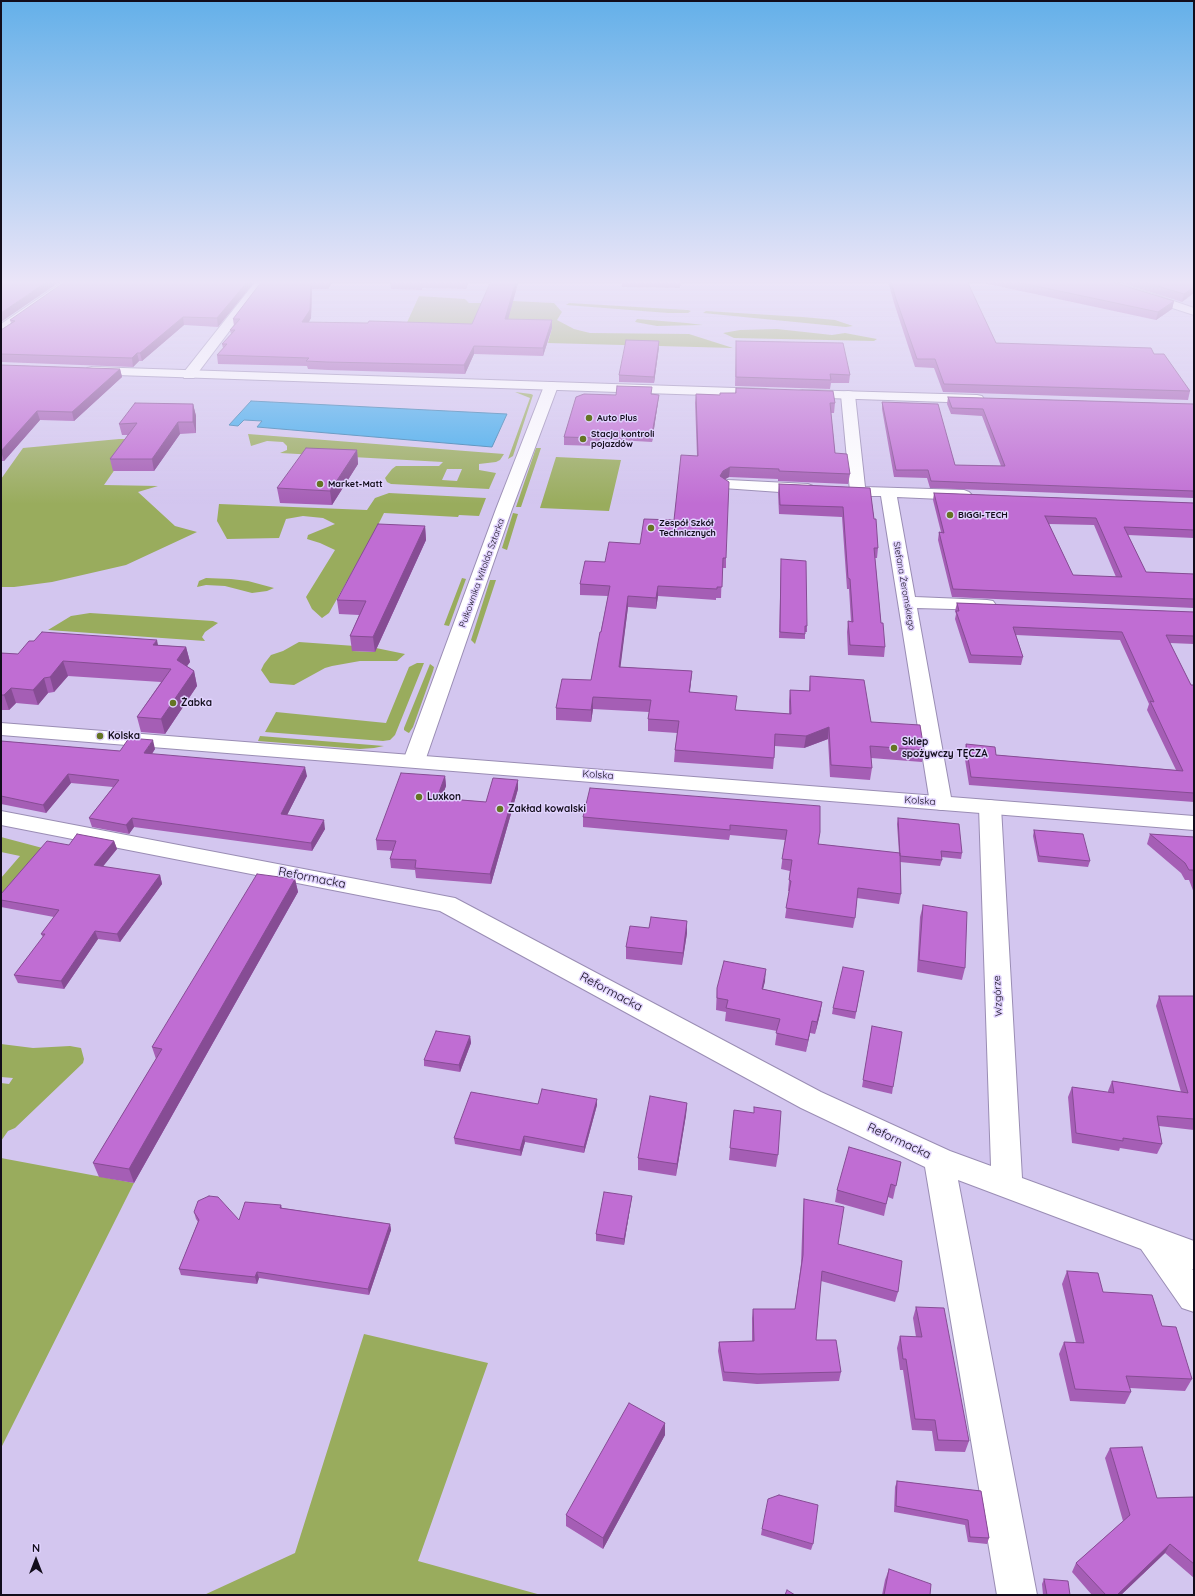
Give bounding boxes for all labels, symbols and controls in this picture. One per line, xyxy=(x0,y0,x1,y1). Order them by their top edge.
marker: Auto Plus xyxy=(584,413,594,423)
place label: Auto Plus xyxy=(597,413,637,423)
place label: Stacja kontroli pojazdów xyxy=(591,429,654,450)
marker: Stacja kontroli pojazdów xyxy=(578,434,588,444)
marker: Market-Matt xyxy=(315,479,325,489)
place label: Market-Matt xyxy=(328,479,383,489)
marker: BIGGI-TECH xyxy=(945,510,955,520)
place label: BIGGI-TECH xyxy=(958,510,1008,520)
street label: Pułkownika Witolda Sztarka xyxy=(457,517,507,629)
place label: Zespół Szkół Technicznych xyxy=(659,518,716,539)
marker: Zespół Szkół Technicznych xyxy=(646,523,656,533)
street label: Stefana Żeromskiego xyxy=(891,541,917,631)
place label: Żabka xyxy=(181,697,212,709)
marker: Żabka xyxy=(168,698,178,708)
place label: Kolska xyxy=(108,730,140,742)
marker: Kolska xyxy=(95,731,105,741)
place label: Sklep spożywczy TĘCZA xyxy=(902,736,988,760)
marker: Sklep spożywczy TĘCZA xyxy=(889,743,899,753)
street label: Kolska xyxy=(582,768,614,782)
place label: Luxkon xyxy=(427,791,461,803)
marker: Luxkon xyxy=(414,792,424,802)
street label: Kolska xyxy=(904,794,936,808)
place label: Zakład kowalski xyxy=(508,803,586,815)
marker: Zakład kowalski xyxy=(495,804,505,814)
street label: Reformacka xyxy=(277,864,347,892)
street label: Reformacka xyxy=(577,970,645,1014)
street label: Wzgórze xyxy=(991,975,1005,1017)
street label: Reformacka xyxy=(865,1120,933,1162)
north arrow xyxy=(16,1540,56,1580)
text: N xyxy=(32,1541,40,1555)

